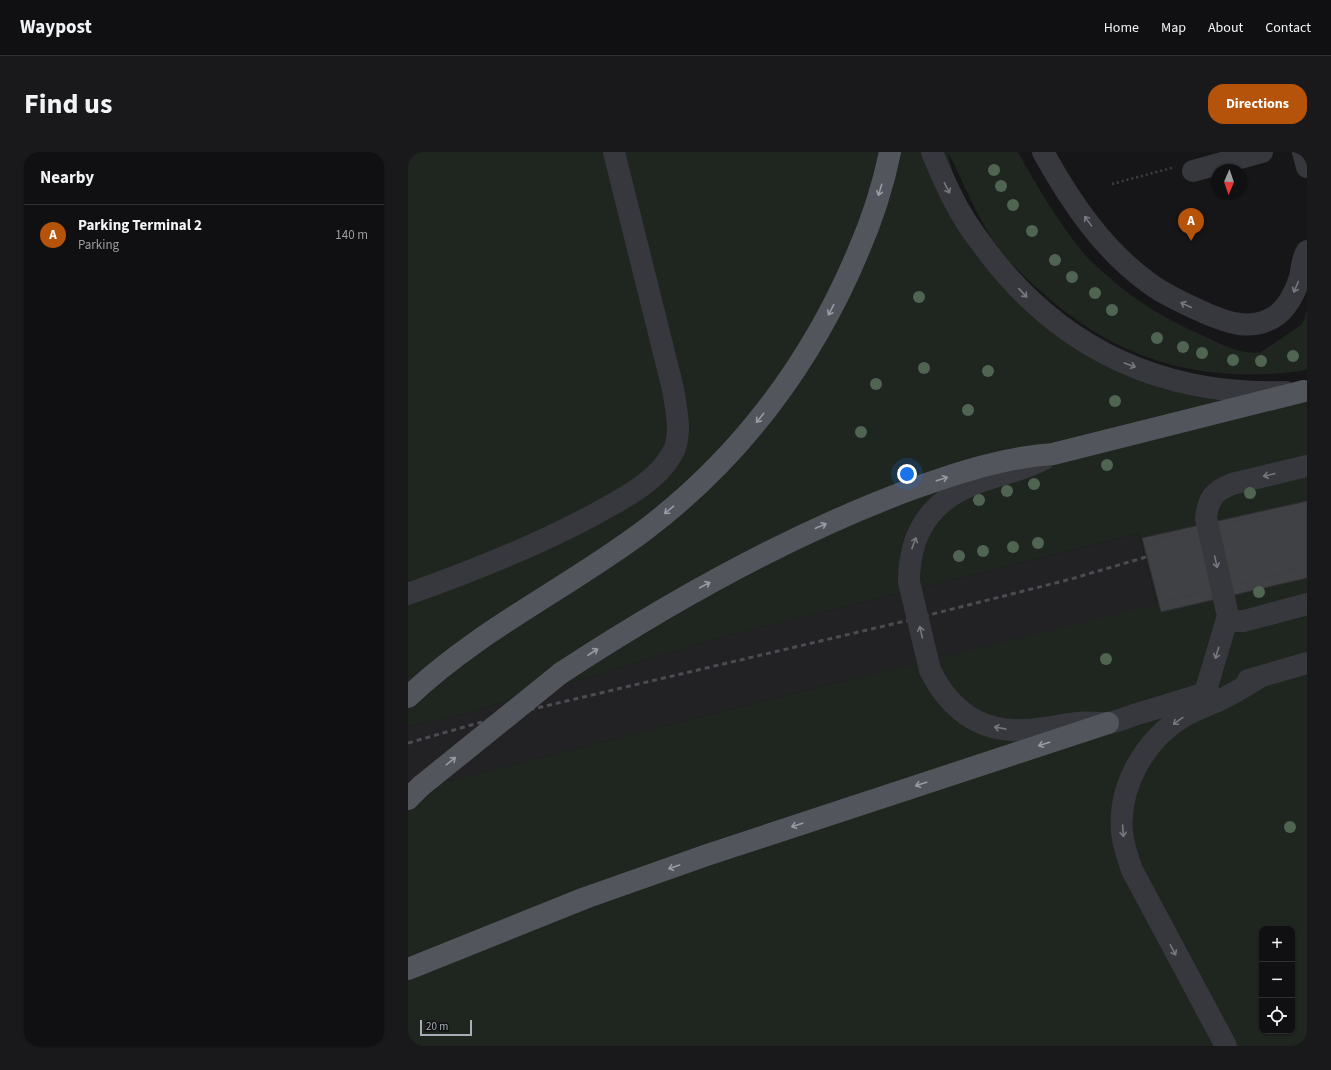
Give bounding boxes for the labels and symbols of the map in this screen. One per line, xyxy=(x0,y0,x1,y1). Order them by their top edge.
north arrow xyxy=(1211,164,1247,200)
one-way arrow xyxy=(944,182,952,194)
one-way arrow xyxy=(876,183,883,196)
pin: A xyxy=(1178,208,1204,241)
one-way arrow xyxy=(1084,216,1093,227)
one-way arrow xyxy=(1291,281,1299,293)
one-way arrow xyxy=(1018,288,1027,298)
one-way arrow xyxy=(1181,300,1193,308)
one-way arrow xyxy=(827,304,835,316)
one-way arrow xyxy=(1123,362,1136,369)
one-way arrow xyxy=(755,413,764,423)
your location xyxy=(897,464,917,484)
one-way arrow xyxy=(1263,472,1276,480)
one-way arrow xyxy=(935,475,948,482)
one-way arrow xyxy=(663,505,674,514)
one-way arrow xyxy=(815,522,827,530)
one-way arrow xyxy=(911,537,918,550)
one-way arrow xyxy=(1213,555,1220,568)
one-way arrow xyxy=(699,581,711,589)
one-way arrow xyxy=(916,625,924,638)
one-way arrow xyxy=(1213,646,1220,659)
one-way arrow xyxy=(588,648,599,656)
one-way arrow xyxy=(1173,717,1184,725)
one-way arrow xyxy=(993,724,1006,732)
one-way arrow xyxy=(1038,741,1051,748)
one-way arrow xyxy=(446,757,456,766)
one-way arrow xyxy=(915,781,927,789)
one-way arrow xyxy=(792,822,804,830)
one-way arrow xyxy=(1119,824,1126,837)
one-way arrow xyxy=(668,864,681,871)
one-way arrow xyxy=(1170,944,1178,956)
scale bar xyxy=(420,1018,472,1037)

